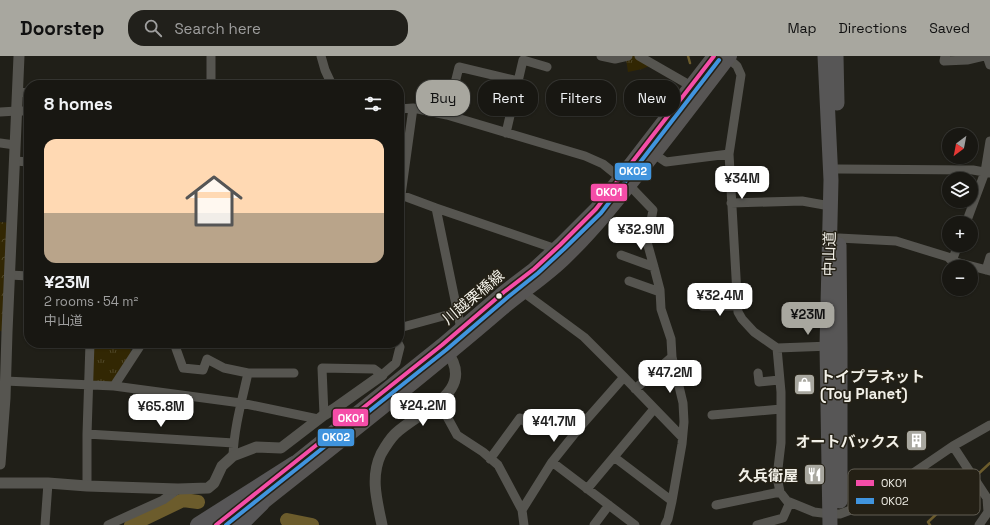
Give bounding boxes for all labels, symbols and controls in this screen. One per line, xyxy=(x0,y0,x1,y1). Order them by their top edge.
search box xyxy=(128,10,408,46)
text: Doorstep xyxy=(20,16,104,41)
icon: search xyxy=(142,17,164,39)
text: Search here xyxy=(174,19,261,38)
text: Map xyxy=(787,19,817,37)
text: Directions xyxy=(839,19,907,37)
text: Saved xyxy=(929,19,970,37)
chip: Buy xyxy=(416,80,470,116)
chip: Rent xyxy=(478,80,538,116)
chip: Filters xyxy=(546,80,616,116)
chip: New xyxy=(624,80,680,116)
text: 8 homes xyxy=(44,93,113,115)
icon: filters xyxy=(362,93,384,115)
north arrow xyxy=(942,128,978,164)
map controls xyxy=(942,128,978,296)
line badge: OK02 xyxy=(614,162,652,181)
text: OK02 xyxy=(619,164,647,178)
icon: home xyxy=(178,165,250,237)
pin: ¥34M xyxy=(718,166,766,200)
text: ¥34M xyxy=(724,170,760,187)
button: layers xyxy=(942,172,978,208)
line badge: OK01 xyxy=(590,183,628,202)
text: OK01 xyxy=(596,185,622,199)
button: + xyxy=(942,216,978,252)
pin: ¥32.9M xyxy=(608,217,674,251)
text: ¥32.9M xyxy=(617,221,665,238)
street label: 中山道 xyxy=(819,231,839,277)
button: − xyxy=(942,260,978,296)
street label: 川越栗橋線 xyxy=(438,266,508,328)
text: ¥23M xyxy=(44,271,90,293)
pin: ¥32.4M xyxy=(687,283,753,317)
text: ¥32.4M xyxy=(696,287,744,304)
unlabelled marker xyxy=(494,291,504,301)
text: 2 rooms · 54 m² xyxy=(44,293,138,310)
pin: ¥23M xyxy=(784,302,832,336)
text: ¥23M xyxy=(790,306,826,323)
text: 中山道 xyxy=(44,312,83,329)
pin: ¥47.2M xyxy=(637,360,703,394)
text: ¥47.2M xyxy=(647,364,693,381)
place label: トイプラネット (Toy Planet) xyxy=(820,367,925,403)
shop icon: トイプラネット (Toy Planet) xyxy=(792,372,818,398)
pin: ¥24.2M xyxy=(390,393,456,427)
pin: ¥65.8M xyxy=(128,394,194,428)
text: ¥24.2M xyxy=(400,397,446,414)
text: ¥65.8M xyxy=(137,398,185,415)
line badge: OK01 xyxy=(332,408,369,427)
pin: ¥41.7M xyxy=(521,409,587,443)
text: OK01 xyxy=(338,411,364,425)
text: ¥41.7M xyxy=(532,413,576,430)
line badge: OK02 xyxy=(317,428,355,447)
building icon: オートバックス xyxy=(903,428,929,454)
text: OK02 xyxy=(322,430,350,444)
place label: オートバックス xyxy=(795,432,900,451)
restaurant icon: 久兵衛屋 xyxy=(801,462,827,488)
place label: 久兵衛屋 xyxy=(738,466,798,485)
legend xyxy=(848,469,980,515)
text: OK01 xyxy=(881,476,907,490)
text: OK02 xyxy=(881,494,909,508)

